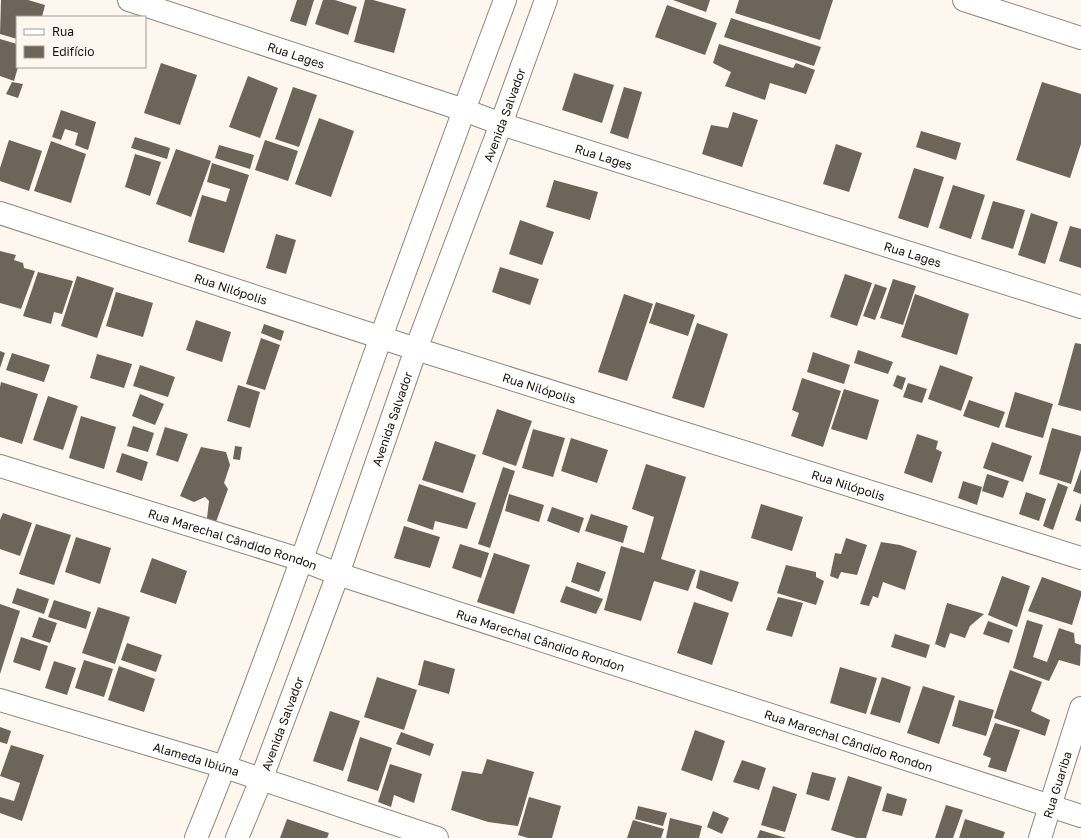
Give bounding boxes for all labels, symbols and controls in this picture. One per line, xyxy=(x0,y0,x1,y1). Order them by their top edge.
legend xyxy=(16,16,146,68)
text: Rua xyxy=(52,24,74,39)
street label: Rua Lages xyxy=(266,39,327,71)
text: Edifício xyxy=(52,44,94,59)
street label: Avenida Salvador xyxy=(480,65,528,164)
street label: Rua Lages xyxy=(573,140,634,173)
street label: Rua Lages xyxy=(882,238,943,270)
street label: Rua Nilópolis xyxy=(192,270,270,307)
street label: Avenida Salvador xyxy=(369,369,415,468)
street label: Rua Nilópolis xyxy=(501,369,578,406)
street label: Rua Nilópolis xyxy=(810,466,887,504)
street label: Rua Marechal Cândido Rondon xyxy=(147,505,320,573)
street label: Rua Marechal Cândido Rondon xyxy=(454,606,627,674)
street label: Avenida Salvador xyxy=(258,674,307,773)
street label: Rua Marechal Cândido Rondon xyxy=(762,706,935,775)
street label: Alameda Ibiúna xyxy=(152,739,241,779)
street label: Rua Guariba xyxy=(1039,749,1074,820)

